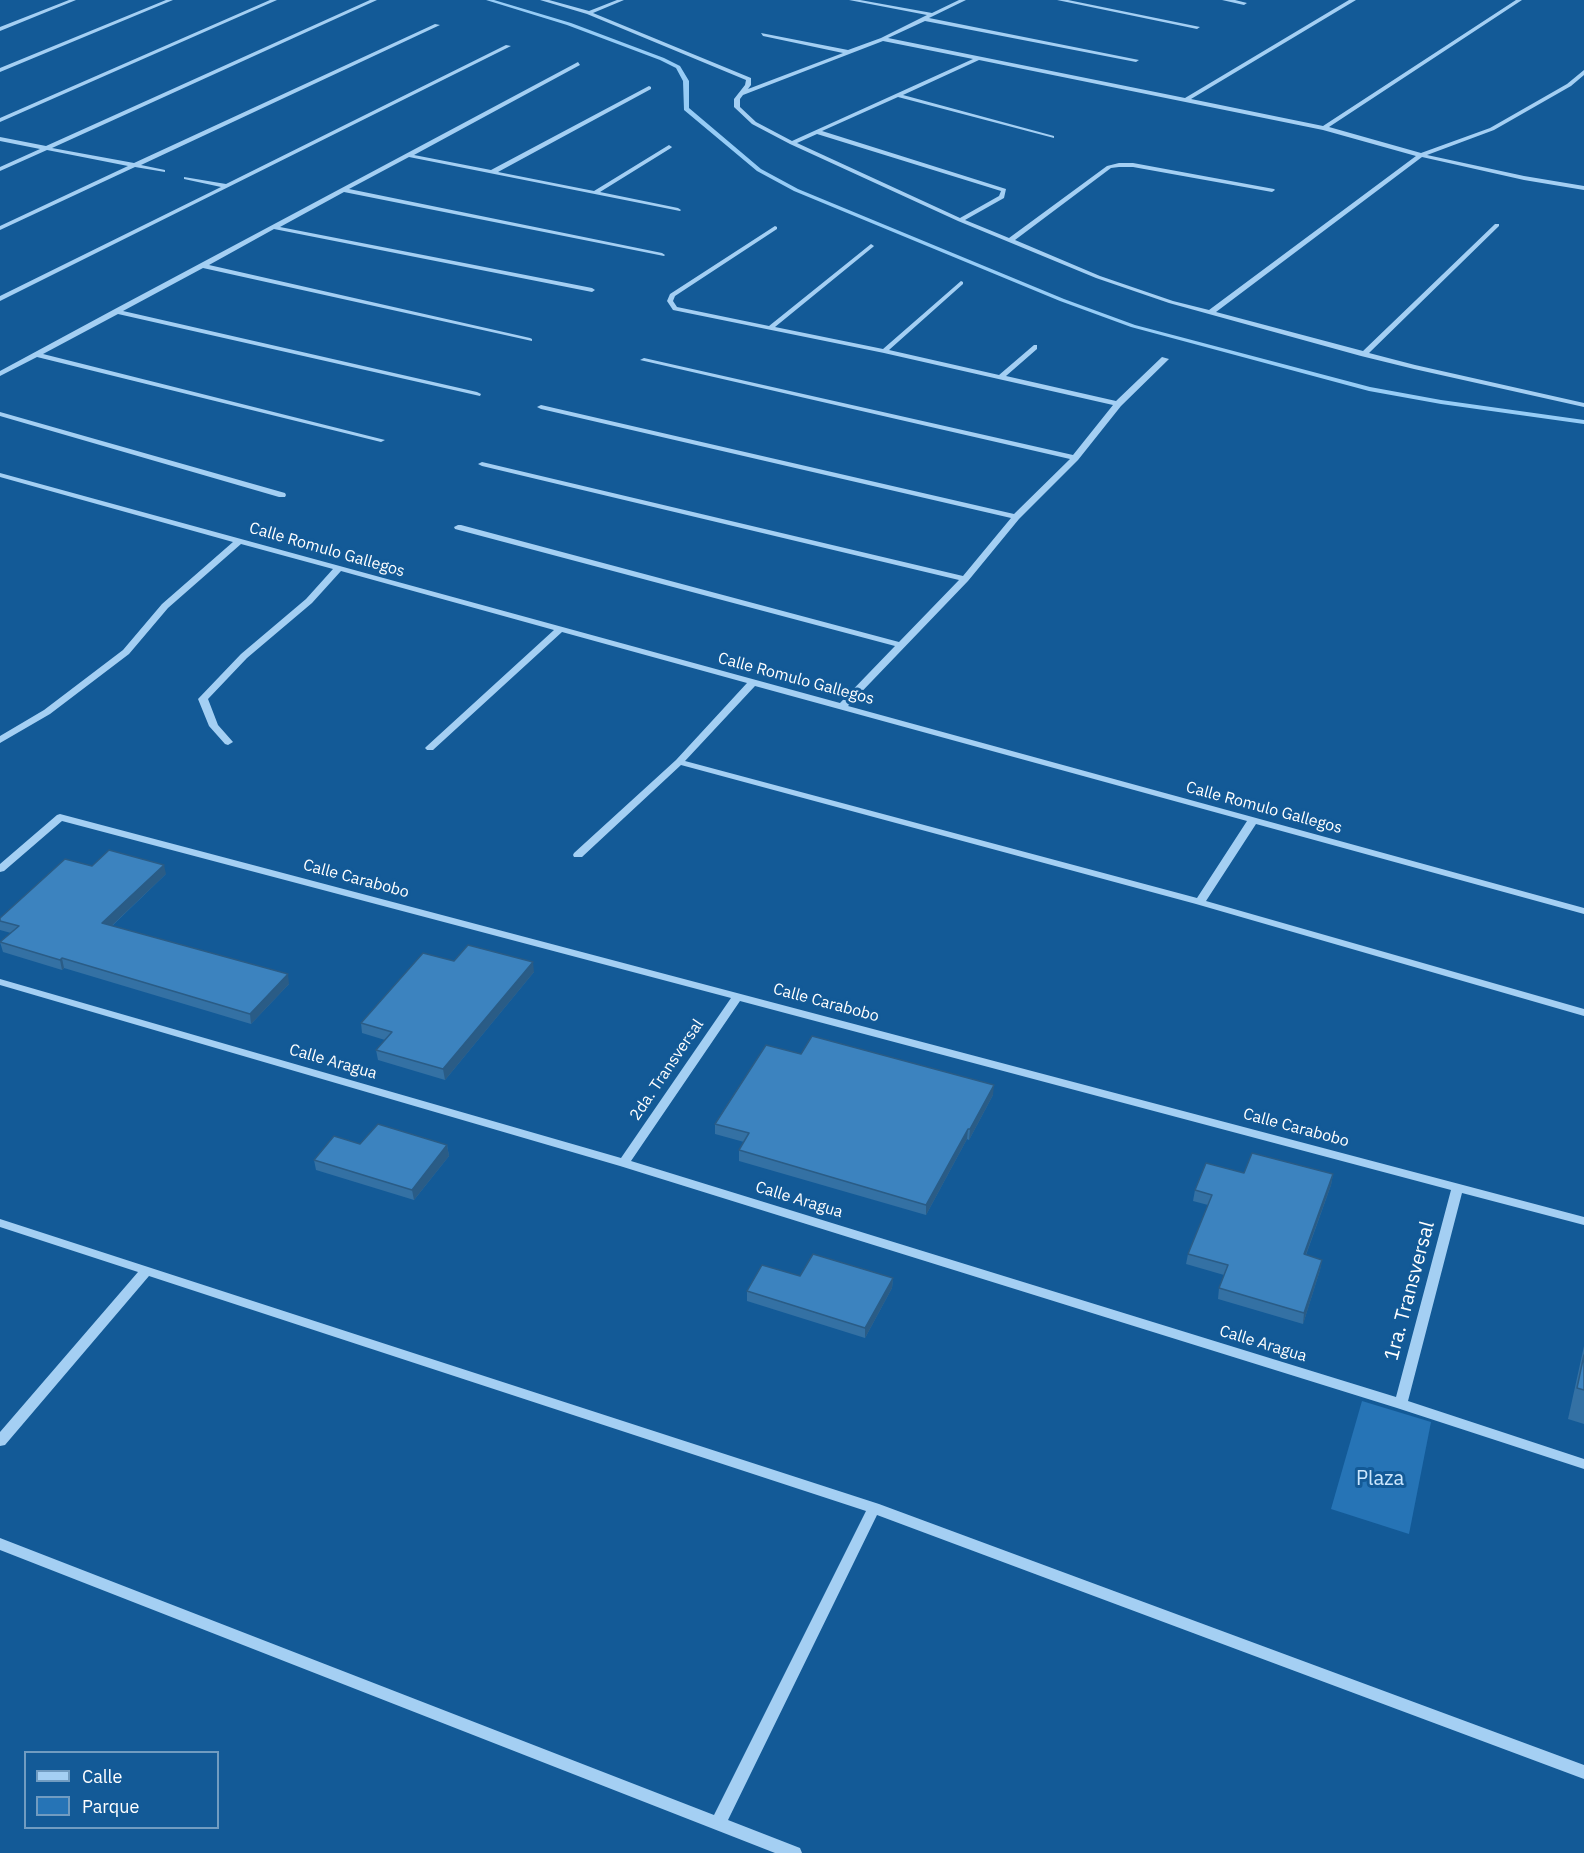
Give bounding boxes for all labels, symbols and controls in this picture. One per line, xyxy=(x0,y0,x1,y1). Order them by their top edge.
street label: Calle Romulo Gallegos xyxy=(247,519,407,581)
street label: Calle Romulo Gallegos xyxy=(716,649,876,709)
street label: Calle Romulo Gallegos xyxy=(1184,778,1344,838)
street label: Calle Carabobo xyxy=(301,856,411,902)
street label: Calle Carabobo xyxy=(771,980,881,1026)
street label: 2da. Transversal xyxy=(626,1016,708,1124)
street label: Calle Aragua xyxy=(287,1040,379,1084)
street label: Calle Carabobo xyxy=(1241,1105,1351,1151)
street label: Calle Aragua xyxy=(753,1178,845,1222)
street label: 1ra. Transversal xyxy=(1380,1219,1440,1363)
street label: Calle Aragua xyxy=(1217,1322,1309,1366)
park label: Plaza xyxy=(1356,1467,1404,1491)
legend xyxy=(24,1751,219,1829)
text: Calle xyxy=(82,1765,122,1788)
text: Parque xyxy=(82,1795,139,1818)

